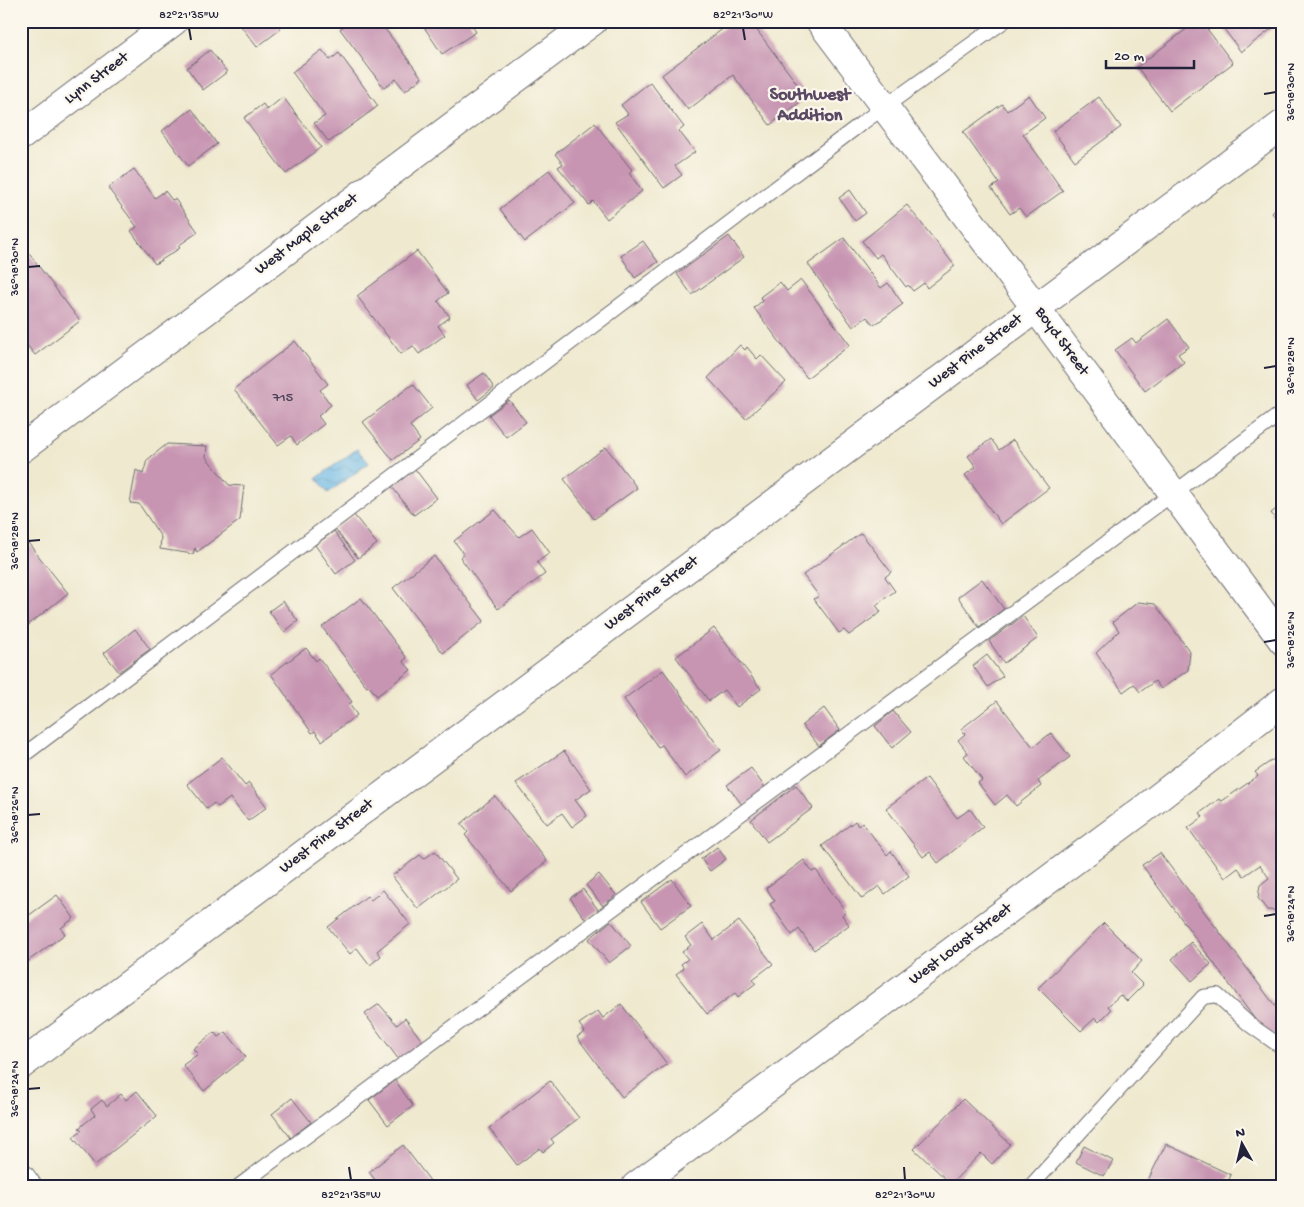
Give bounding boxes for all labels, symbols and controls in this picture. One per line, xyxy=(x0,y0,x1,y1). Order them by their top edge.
text: 82°21'35"W xyxy=(159,9,219,23)
text: 82°21'30"W xyxy=(713,9,773,23)
scale bar xyxy=(1106,38,1194,70)
street label: Lynn Street xyxy=(61,48,134,109)
text: 20 m xyxy=(1114,48,1144,66)
text: 36°18'30"N xyxy=(1285,63,1299,122)
district label: Southwest Addition xyxy=(770,85,852,127)
street label: West Maple Street xyxy=(252,189,363,280)
text: 36°18'30"N xyxy=(9,238,23,297)
street label: Boyd Street xyxy=(1029,303,1093,381)
street label: West Pine Street xyxy=(925,310,1028,393)
text: 36°18'28"N xyxy=(1285,337,1299,396)
house number: 715 xyxy=(272,390,293,407)
text: 36°18'28"N xyxy=(9,512,23,571)
street label: West Pine Street xyxy=(601,552,704,635)
text: 36°18'26"N xyxy=(1285,611,1299,669)
text: 36°18'26"N xyxy=(9,786,23,844)
street label: West Pine Street xyxy=(276,795,379,878)
text: 36°18'24"N xyxy=(1285,886,1299,943)
street label: West Locust Street xyxy=(906,899,1017,990)
text: 36°18'24"N xyxy=(9,1061,23,1118)
north arrow xyxy=(1216,1120,1266,1170)
text: N xyxy=(1235,1125,1246,1143)
text: 82°21'35"W xyxy=(321,1189,381,1203)
text: 82°21'30"W xyxy=(875,1189,935,1203)

